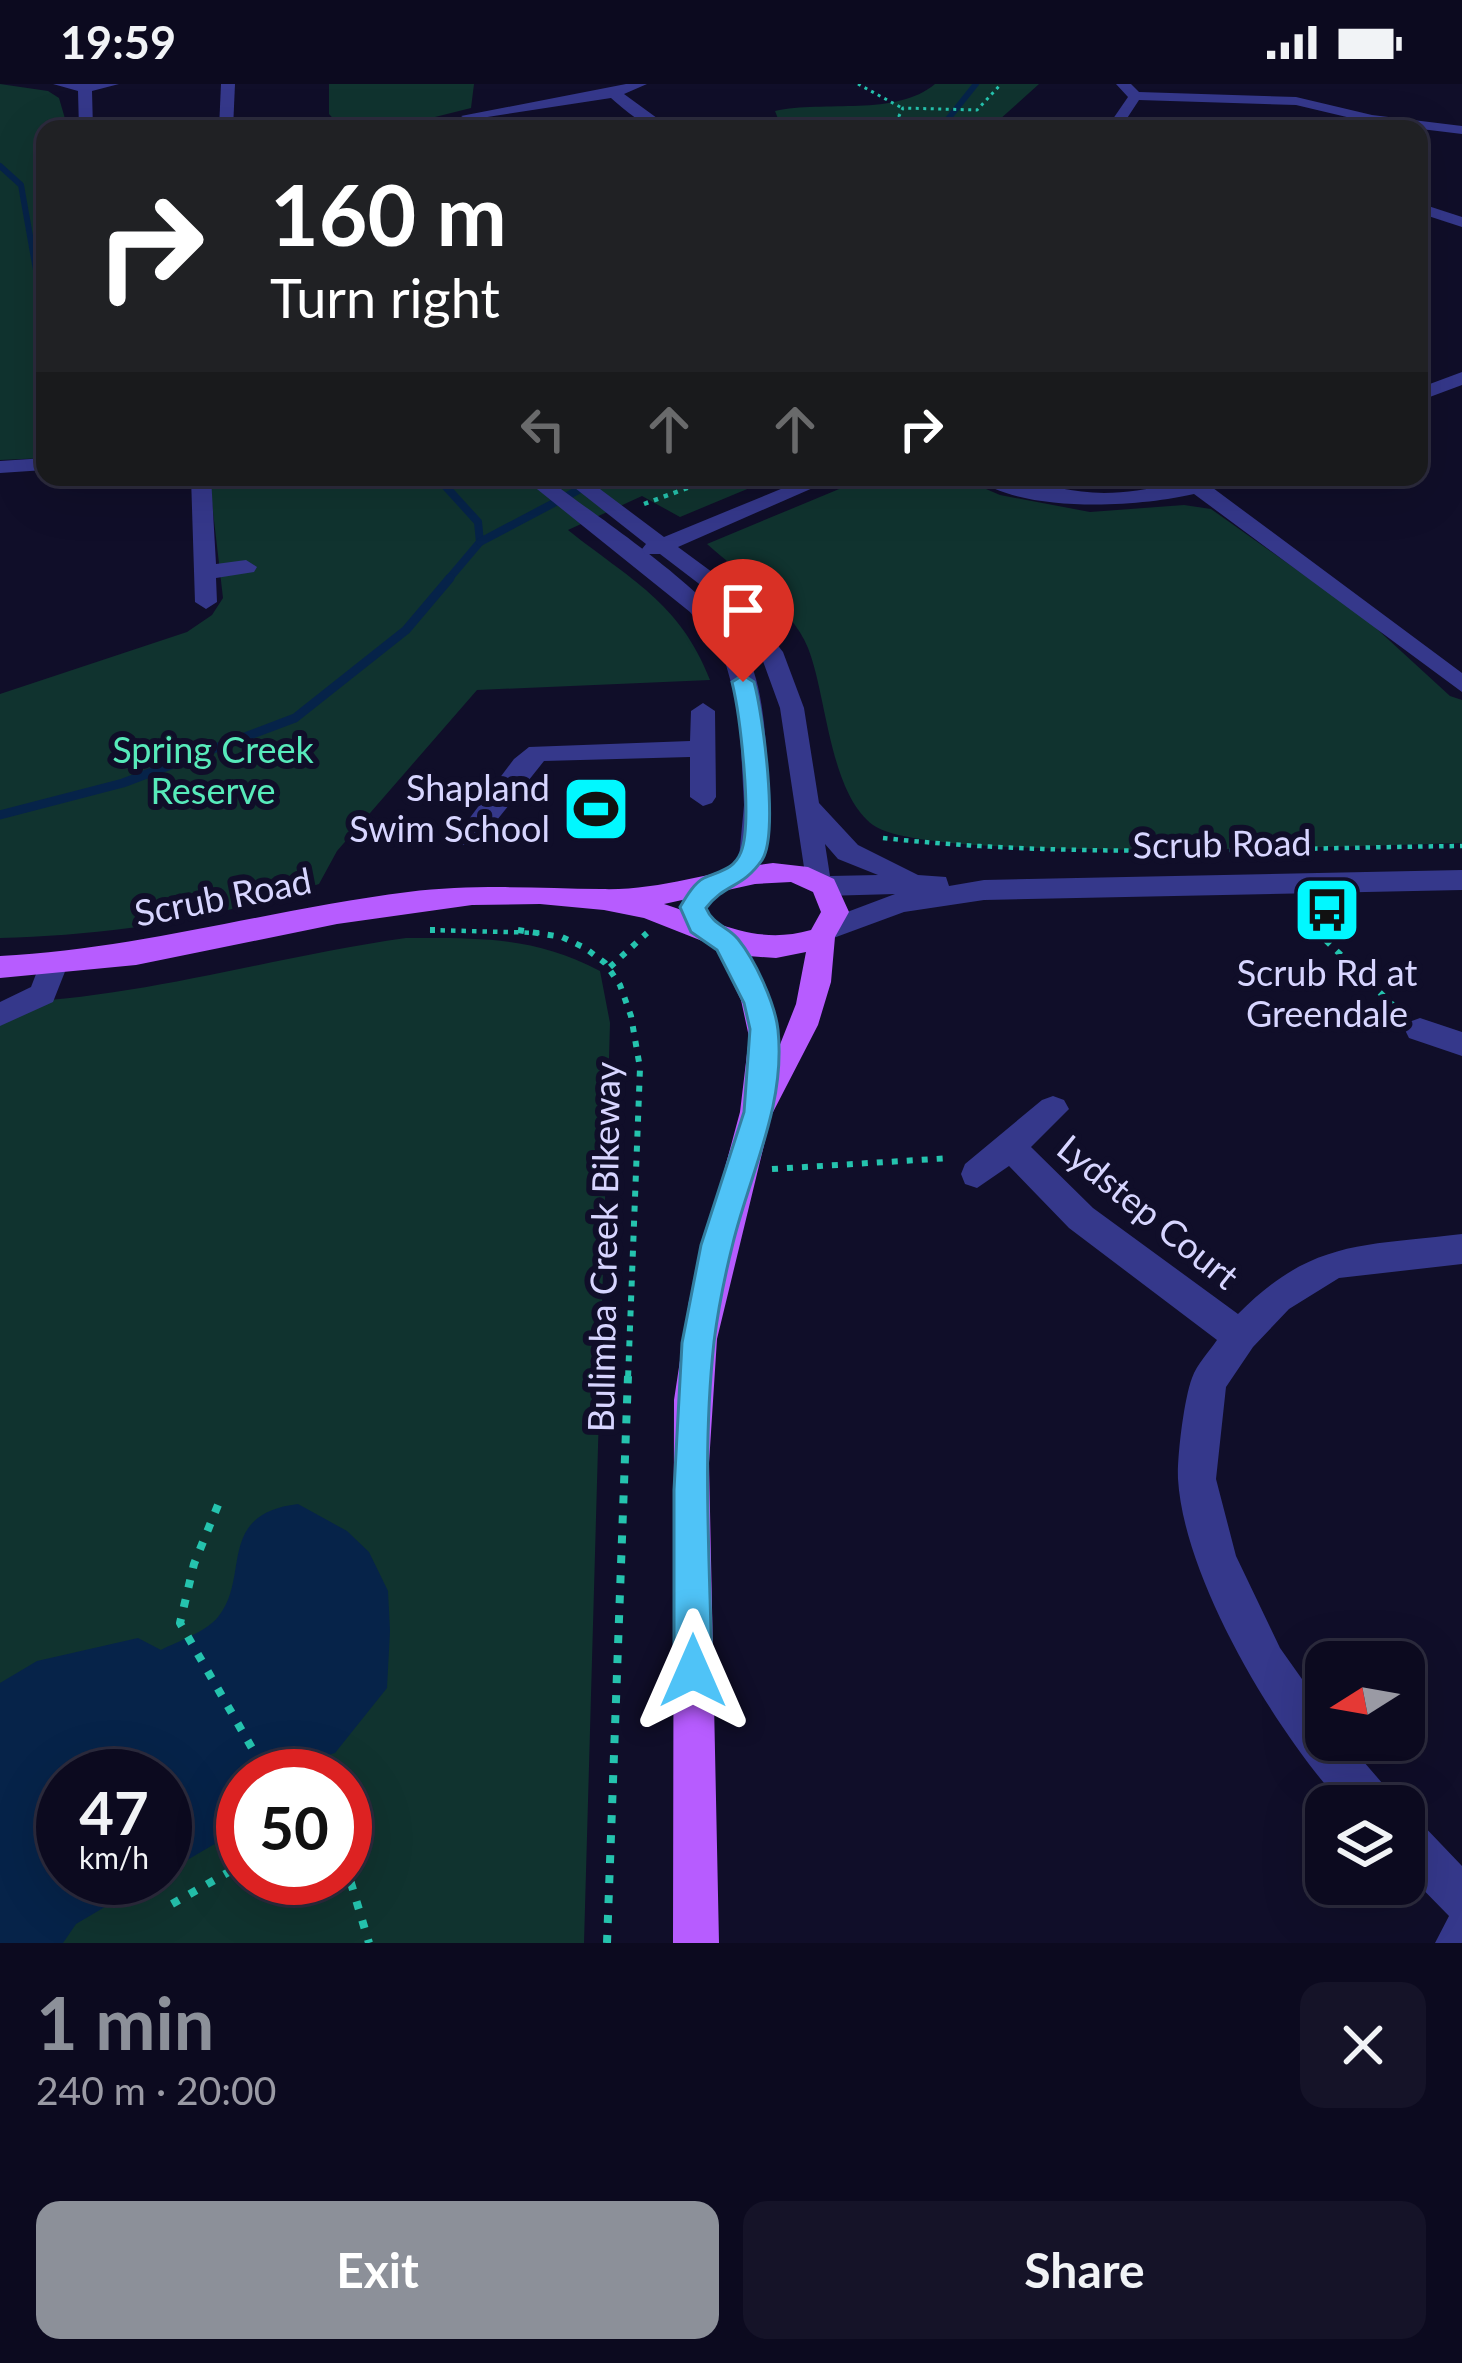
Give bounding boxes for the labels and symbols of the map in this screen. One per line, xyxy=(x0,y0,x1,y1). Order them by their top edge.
pin xyxy=(692,559,794,682)
park label: Spring Creek Reserve xyxy=(112,727,315,812)
place label: Shapland Swim School xyxy=(349,765,550,850)
sports icon: Shapland Swim School xyxy=(561,774,631,844)
street label: Scrub Road xyxy=(1132,819,1312,867)
street label: Scrub Road xyxy=(131,857,315,935)
bus stop icon: Scrub Rd at Greendale xyxy=(1292,875,1362,945)
place label: Scrub Rd at Greendale xyxy=(1237,950,1417,1035)
street label: Bulimba Creek Bikeway xyxy=(578,1061,628,1433)
street label: Lydstep Court xyxy=(1049,1125,1248,1298)
position arrow xyxy=(630,1608,756,1734)
north arrow xyxy=(1305,1641,1425,1761)
speed limit sign: 50 xyxy=(216,1749,372,1905)

